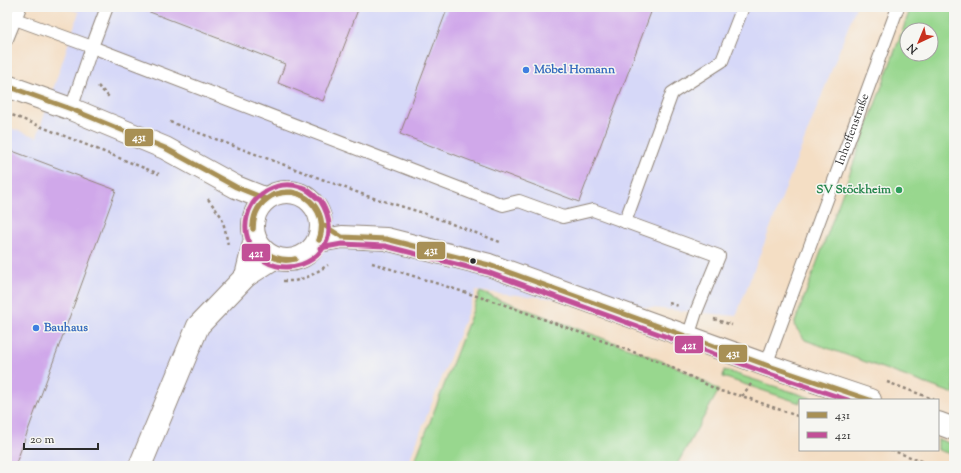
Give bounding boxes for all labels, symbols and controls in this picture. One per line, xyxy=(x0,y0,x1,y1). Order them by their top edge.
north arrow xyxy=(899,22,939,62)
text: N xyxy=(904,40,922,58)
place label: Möbel Homann xyxy=(533,61,616,79)
marker: Möbel Homann xyxy=(521,65,531,75)
street label: Inhoffenstraße xyxy=(831,91,874,168)
line badge: 431 xyxy=(124,128,154,147)
text: 431 xyxy=(131,130,146,146)
place label: SV Stöckheim xyxy=(816,181,891,199)
marker: SV Stöckheim xyxy=(894,185,904,195)
line badge: 431 xyxy=(416,241,446,260)
line badge: 421 xyxy=(241,243,271,262)
text: 431 xyxy=(423,243,438,259)
text: 421 xyxy=(248,246,263,262)
unlabelled marker xyxy=(468,256,478,266)
place label: Bauhaus xyxy=(43,319,88,337)
marker: Bauhaus xyxy=(31,323,41,333)
line badge: 421 xyxy=(674,335,704,354)
text: 421 xyxy=(681,338,696,354)
line badge: 431 xyxy=(718,344,748,363)
text: 431 xyxy=(725,346,740,362)
legend xyxy=(799,399,939,451)
text: 431 xyxy=(835,407,850,425)
scale bar xyxy=(24,425,98,451)
text: 421 xyxy=(835,427,851,445)
text: 20 m xyxy=(30,431,55,449)

